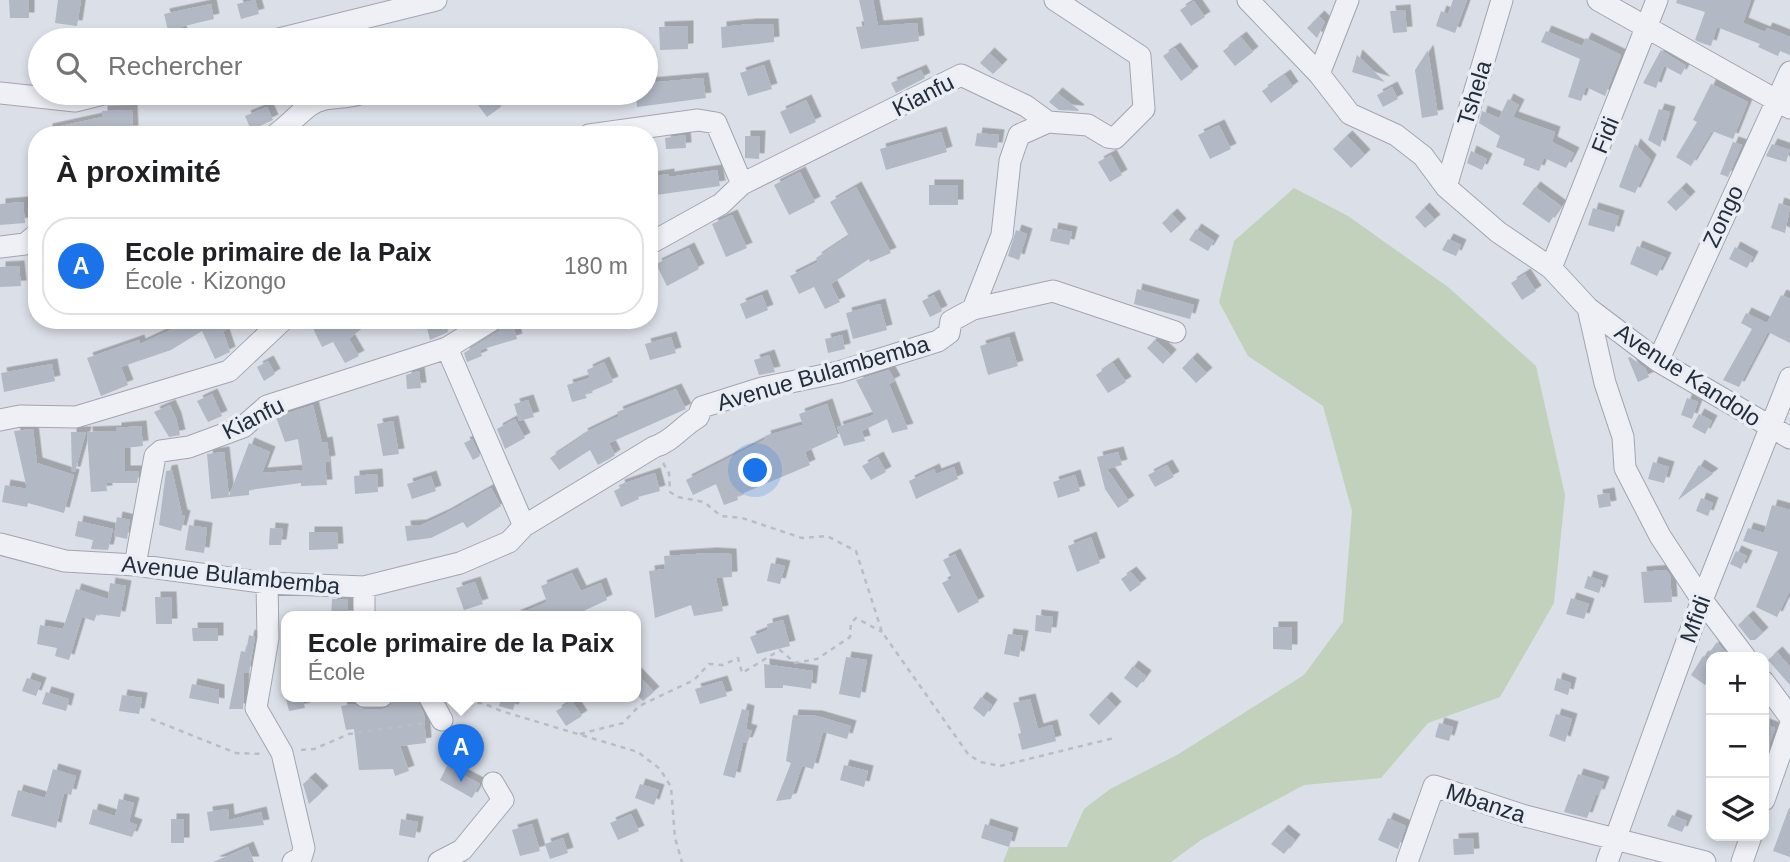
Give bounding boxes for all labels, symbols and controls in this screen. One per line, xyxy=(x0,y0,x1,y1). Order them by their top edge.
search box xyxy=(28,28,658,105)
icon: search xyxy=(52,48,90,86)
text: Rechercher xyxy=(108,51,242,81)
street label: Tshela xyxy=(1452,57,1496,129)
street label: Kianfu xyxy=(888,69,958,121)
street label: Fidi xyxy=(1586,113,1624,157)
text: À proximité xyxy=(56,155,221,188)
street label: Zongo xyxy=(1697,181,1749,251)
text: Ecole primaire de la Paix xyxy=(125,237,431,267)
text: A xyxy=(73,253,89,279)
text: 180 m xyxy=(564,253,628,279)
text: École · Kizongo xyxy=(125,268,286,294)
street label: Avenue Kandolo xyxy=(1610,318,1766,432)
street label: Avenue Bulambemba xyxy=(714,330,932,416)
street label: Kianfu xyxy=(218,392,288,444)
your location xyxy=(738,453,772,487)
street label: Avenue Bulambemba xyxy=(120,551,342,599)
street label: Mfidi xyxy=(1674,592,1716,646)
popup xyxy=(281,611,641,702)
text: Ecole primaire de la Paix xyxy=(308,628,614,658)
map controls xyxy=(1706,652,1769,841)
button: + xyxy=(1706,652,1769,715)
text: École xyxy=(308,659,365,685)
button: − xyxy=(1706,715,1769,778)
pin: A xyxy=(438,724,484,782)
street label: Mbanza xyxy=(1443,778,1529,828)
button: layers xyxy=(1706,778,1769,841)

